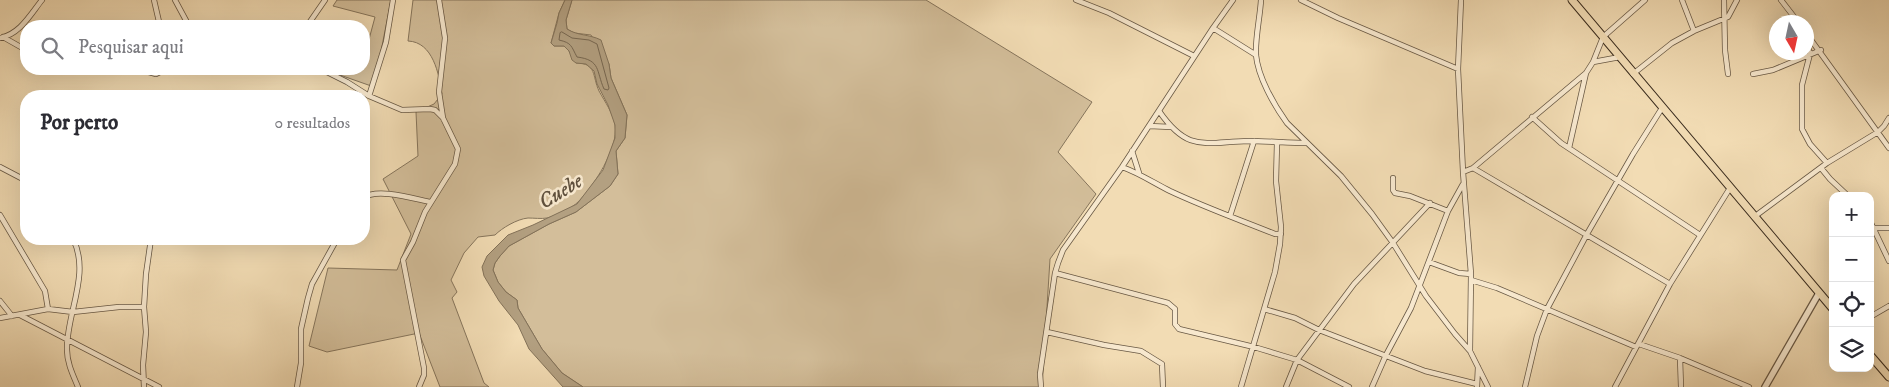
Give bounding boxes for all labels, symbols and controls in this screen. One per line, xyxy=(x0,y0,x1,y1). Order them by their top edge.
north arrow xyxy=(1769,15,1814,60)
search box xyxy=(20,20,370,75)
icon: search xyxy=(38,34,66,62)
text: Pesquisar aqui xyxy=(78,36,184,59)
text: Por perto xyxy=(40,110,118,136)
text: 0 resultados xyxy=(275,113,350,133)
water label: Cuebe xyxy=(534,168,588,215)
map controls xyxy=(1829,192,1874,372)
button: + xyxy=(1829,192,1874,237)
button: − xyxy=(1829,237,1874,282)
button: locate xyxy=(1829,282,1874,327)
button: layers xyxy=(1829,327,1874,372)

